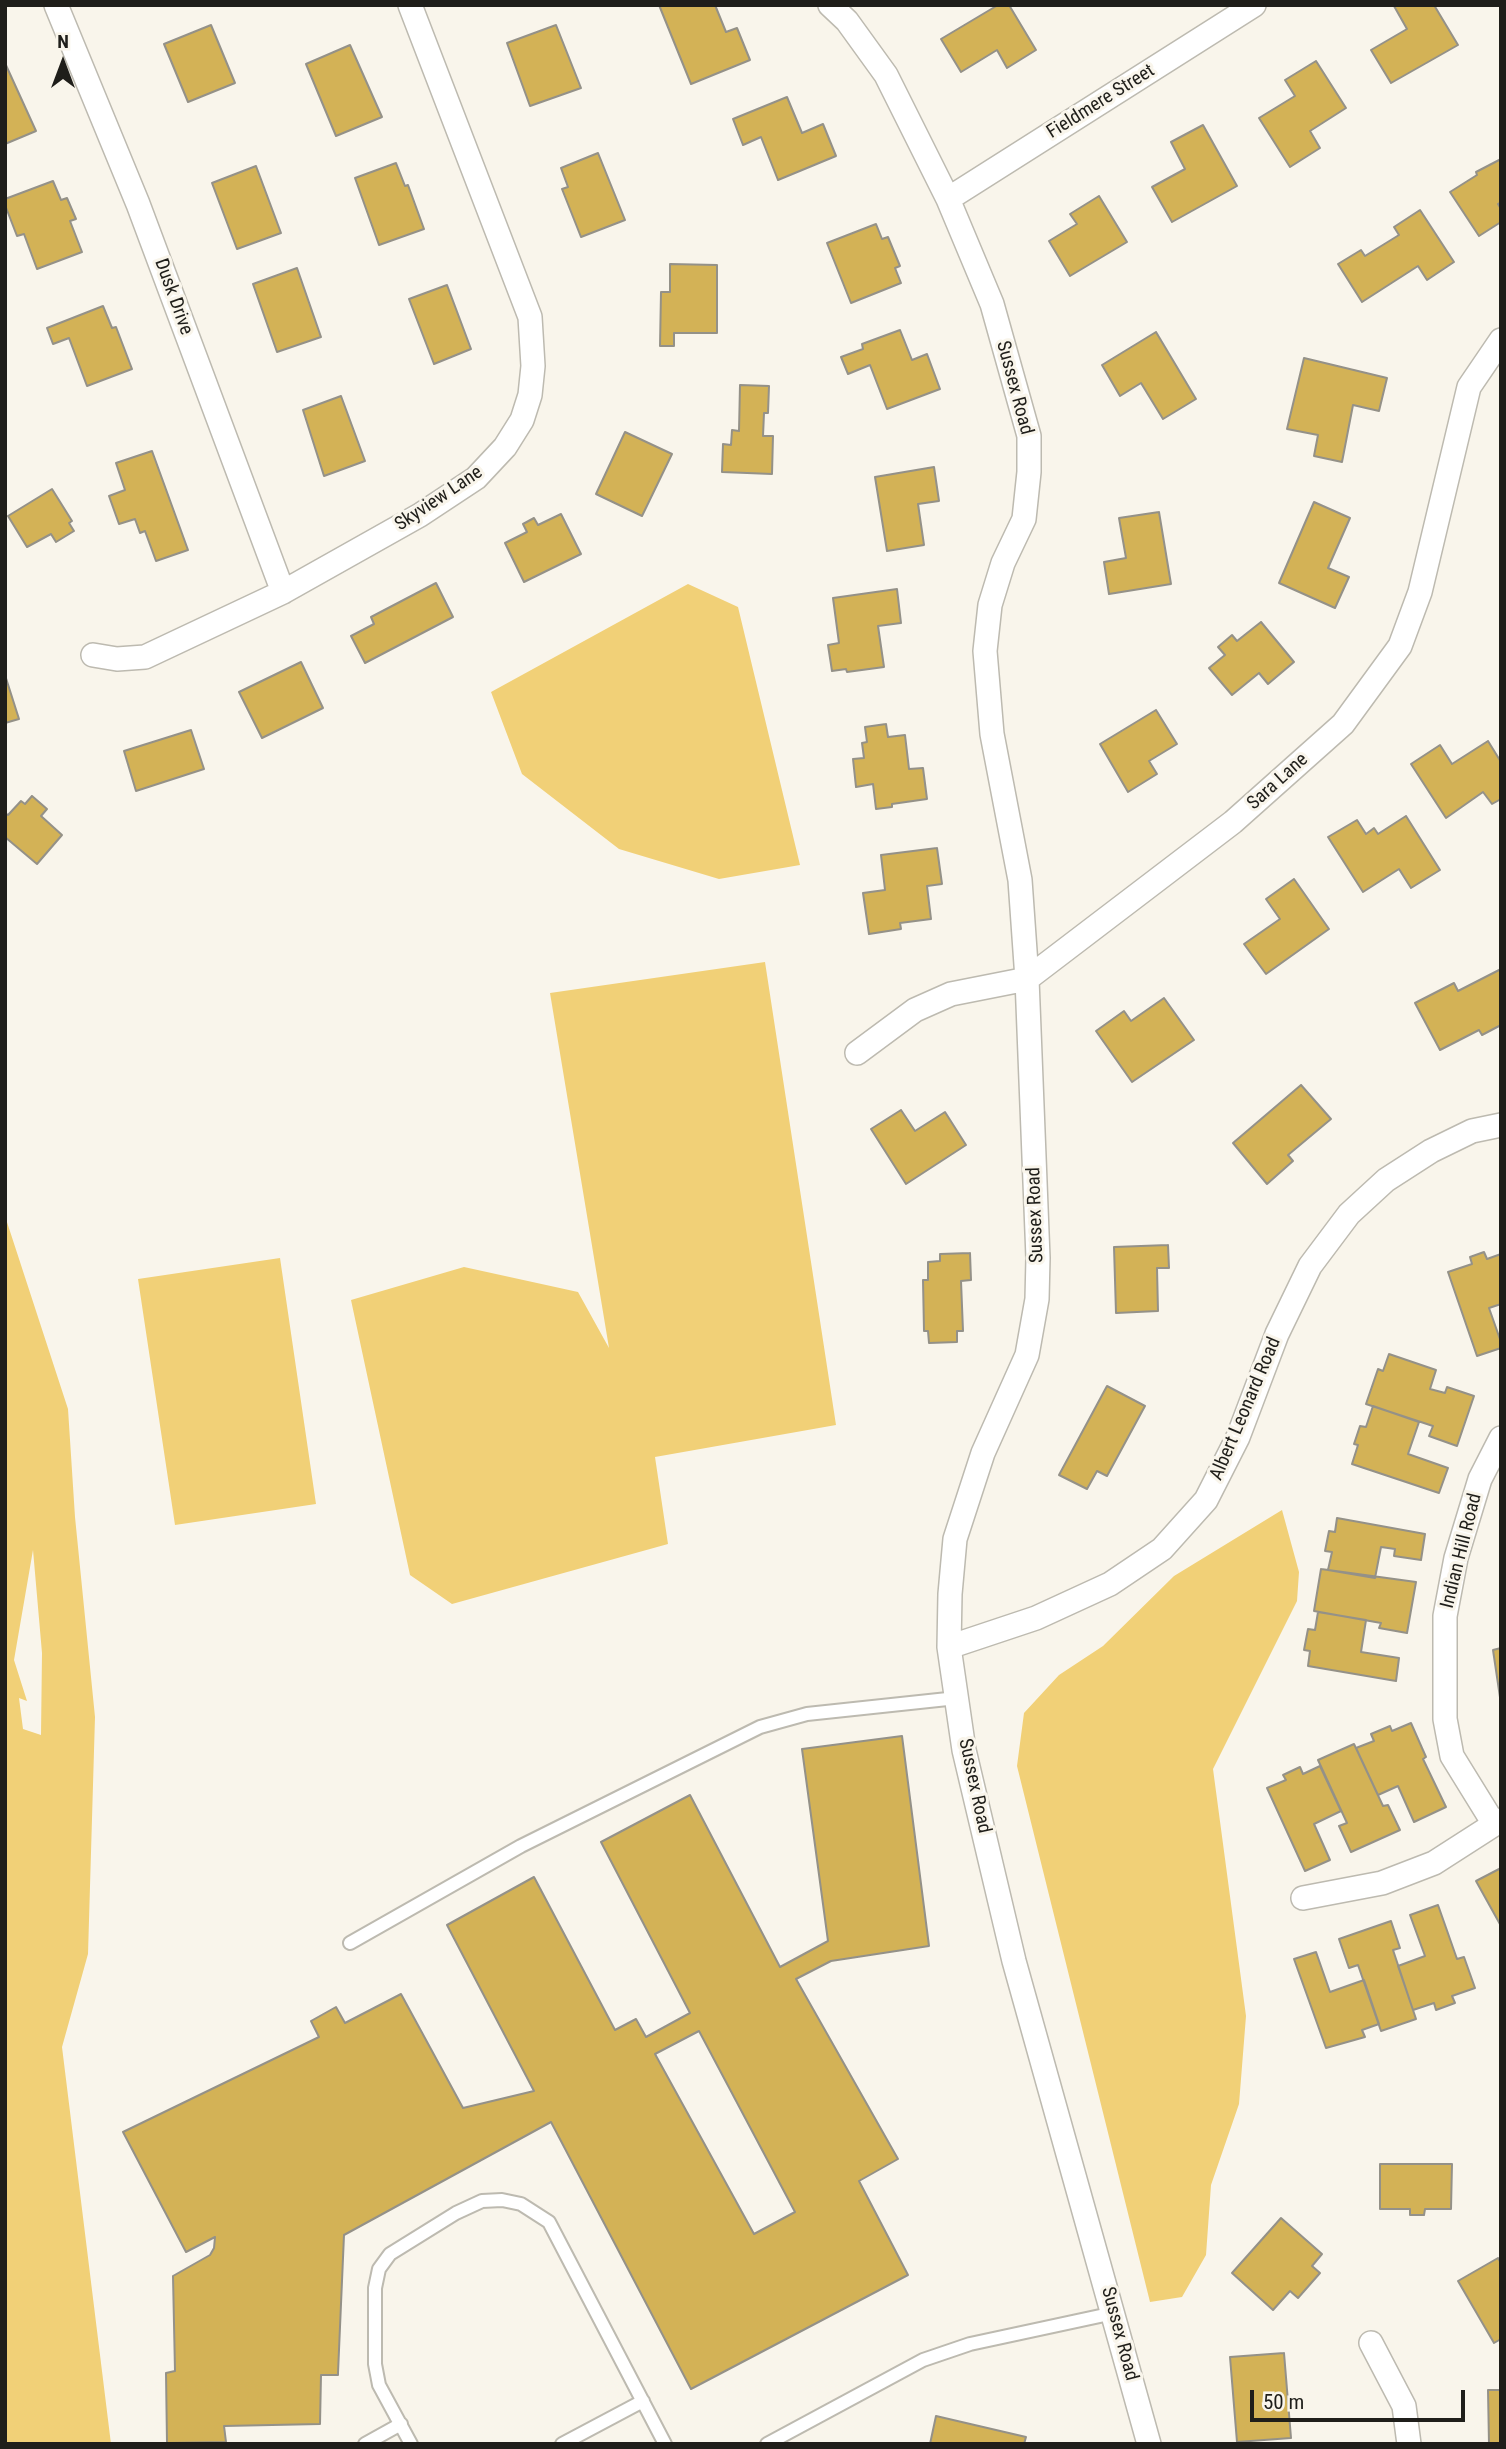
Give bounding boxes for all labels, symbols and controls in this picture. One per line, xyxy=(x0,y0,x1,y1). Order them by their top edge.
north arrow xyxy=(28,28,98,98)
text: N xyxy=(57,30,69,53)
street label: Fieldmere Street xyxy=(1043,60,1159,144)
street label: Dusk Drive xyxy=(149,256,197,338)
street label: Sussex Road xyxy=(991,339,1037,437)
street label: Skyview Lane xyxy=(391,461,487,537)
street label: Sara Lane xyxy=(1243,749,1313,815)
street label: Sussex Road xyxy=(1023,1167,1049,1263)
street label: Albert Leonard Road xyxy=(1206,1334,1286,1484)
street label: Indian Hill Road xyxy=(1437,1491,1487,1611)
street label: Sussex Road xyxy=(953,1737,995,1835)
street label: Sussex Road xyxy=(1096,2285,1142,2383)
scale bar xyxy=(1254,2376,1469,2420)
text: 50 m xyxy=(1263,2390,1304,2414)

